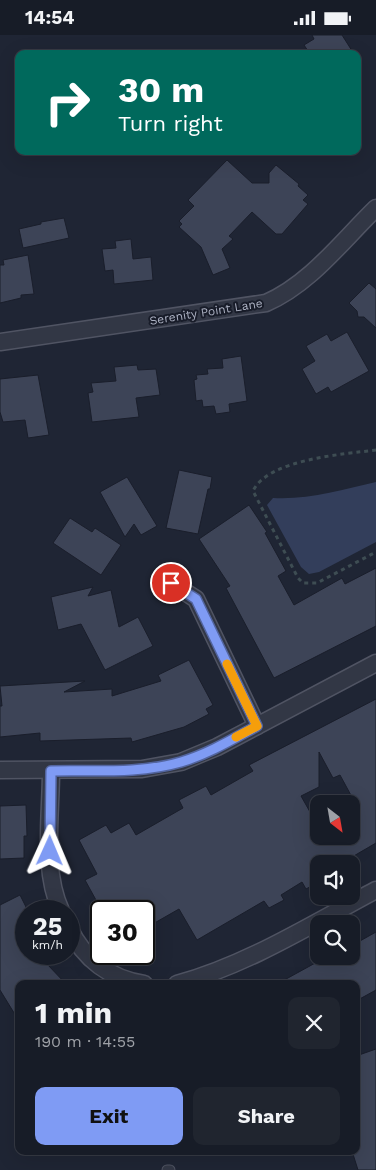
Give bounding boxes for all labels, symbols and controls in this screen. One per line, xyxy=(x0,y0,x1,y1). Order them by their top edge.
text: 14:54 xyxy=(25,6,75,29)
text: 30 m xyxy=(118,69,204,111)
icon: right xyxy=(35,70,100,135)
text: Turn right xyxy=(118,111,223,136)
street label: Serenity Point Lane xyxy=(148,296,264,328)
pin xyxy=(150,562,192,604)
icon: arrive xyxy=(157,569,185,597)
north arrow xyxy=(310,795,360,845)
map controls xyxy=(310,795,360,965)
position arrow xyxy=(23,824,75,876)
button: sound xyxy=(310,855,360,905)
speed limit sign: 30 xyxy=(90,900,155,965)
text: 25 xyxy=(33,912,62,941)
button: search xyxy=(310,915,360,965)
text: km/h xyxy=(32,938,63,952)
text: 1 min xyxy=(35,995,112,1030)
button: close xyxy=(288,997,340,1049)
text: 190 m · 14:55 xyxy=(35,1032,135,1051)
button: Exit xyxy=(35,1087,183,1145)
button: Share xyxy=(193,1087,340,1145)

